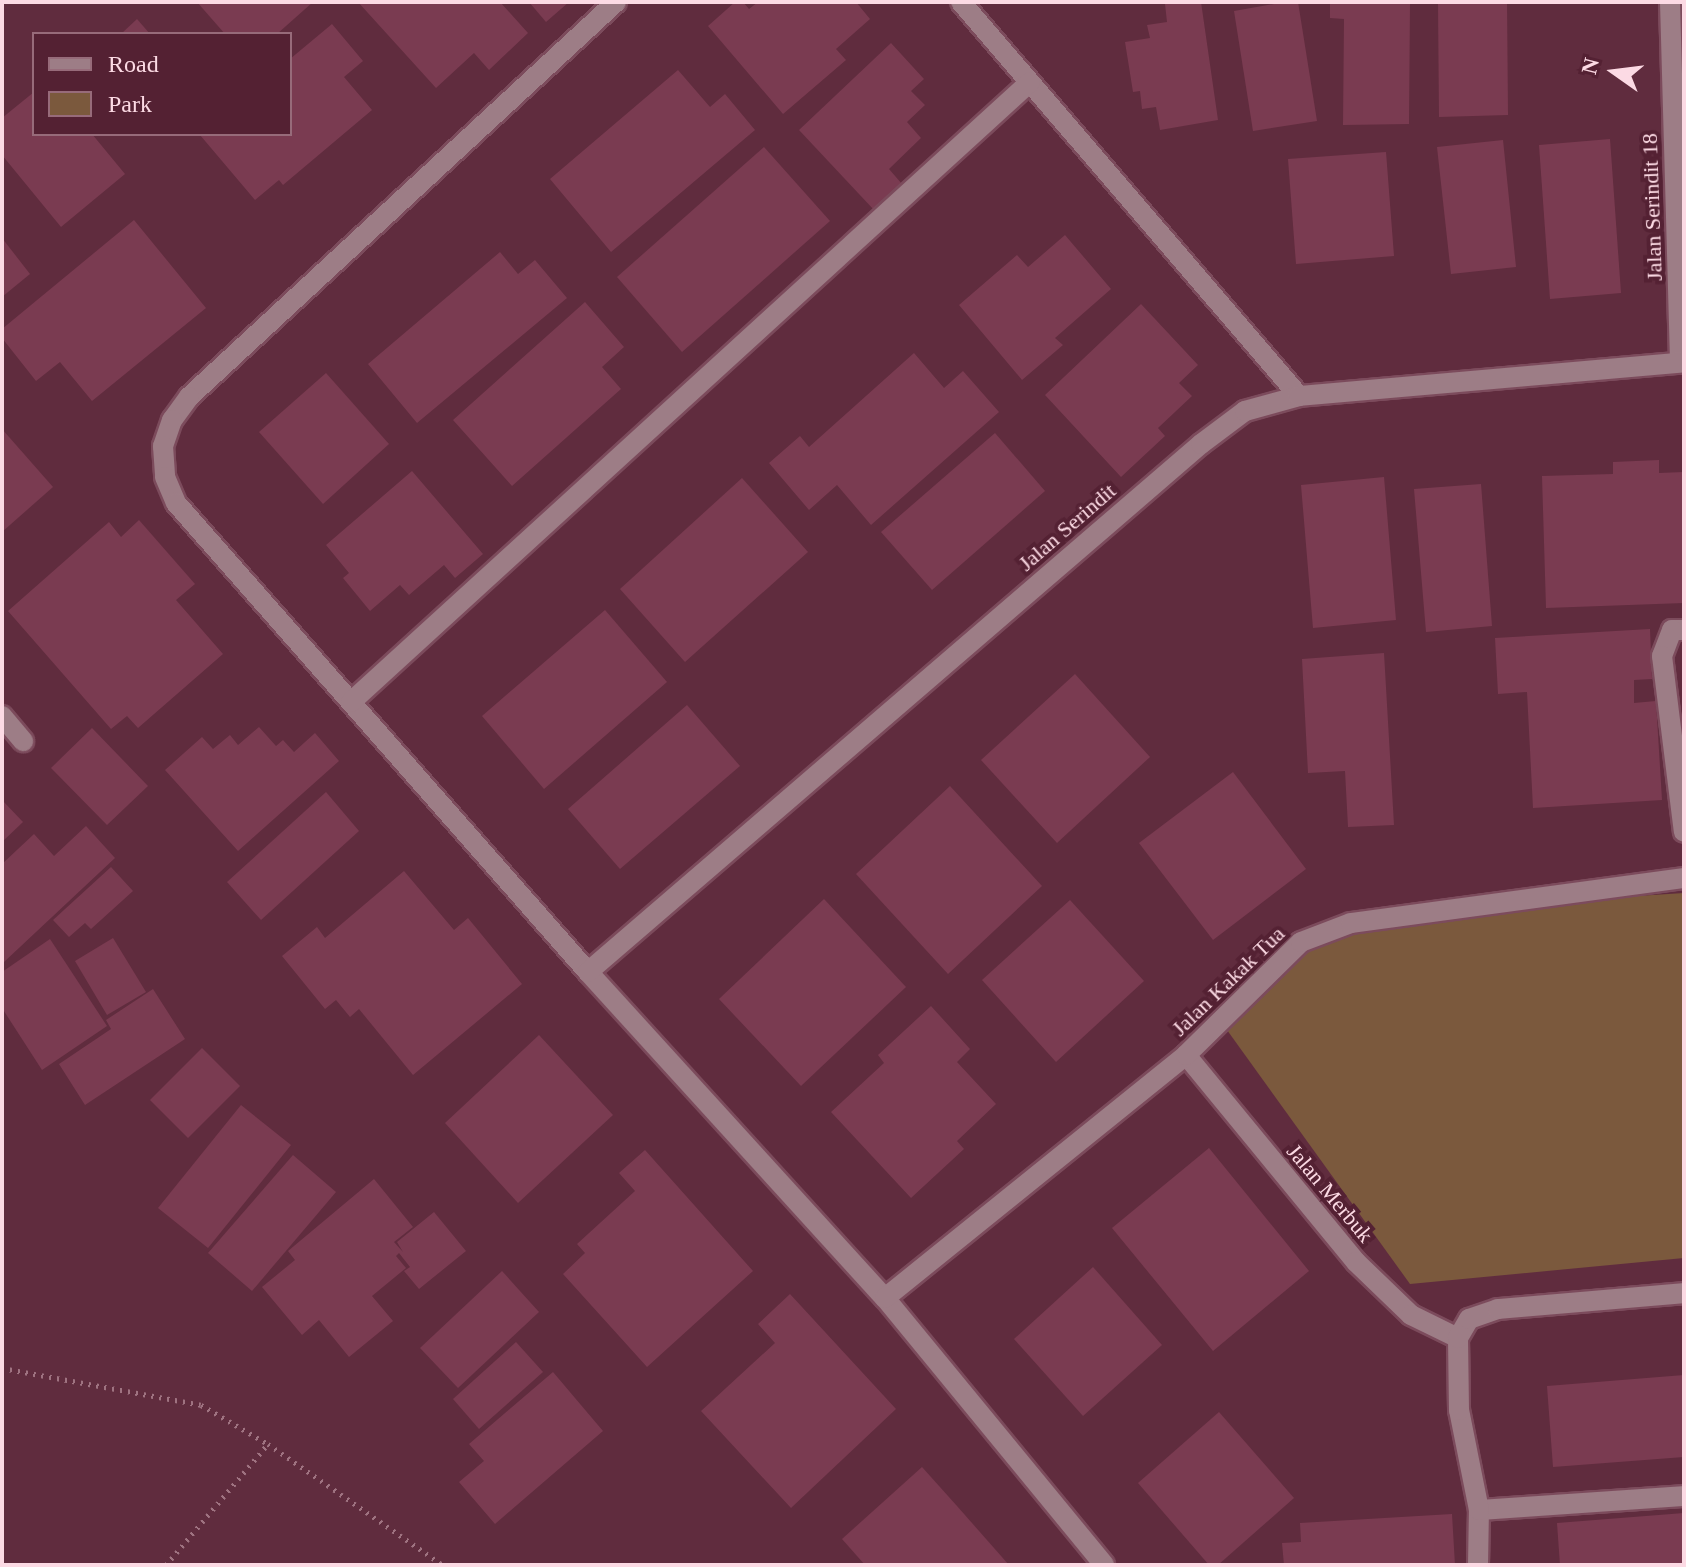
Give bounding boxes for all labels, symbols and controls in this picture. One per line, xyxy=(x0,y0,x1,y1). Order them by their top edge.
legend xyxy=(32,32,292,136)
north arrow xyxy=(1574,32,1654,112)
text: Road xyxy=(108,51,159,77)
text: N xyxy=(1576,55,1604,77)
text: Park xyxy=(108,91,152,117)
street label: Jalan Serindit 18 xyxy=(1636,133,1668,281)
street label: Jalan Serindit xyxy=(1013,478,1121,576)
street label: Jalan Kakak Tua xyxy=(1166,920,1290,1042)
street label: Jalan Merbuk xyxy=(1281,1138,1379,1248)

